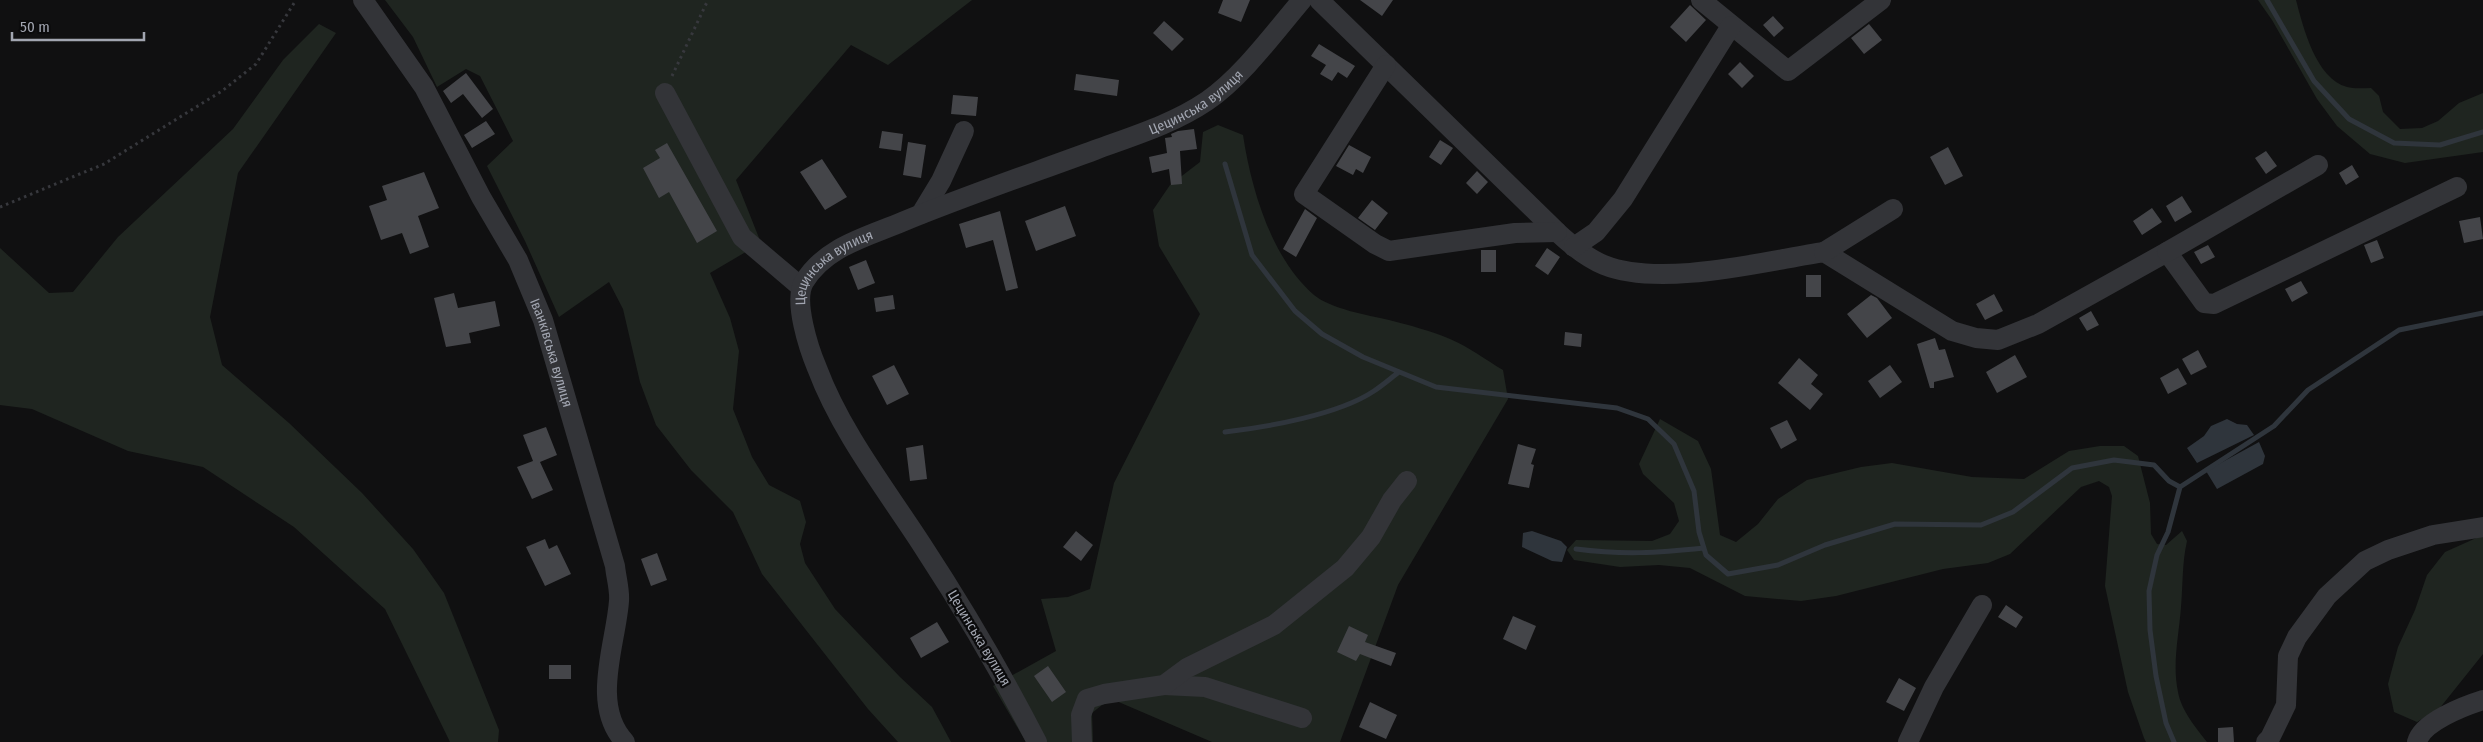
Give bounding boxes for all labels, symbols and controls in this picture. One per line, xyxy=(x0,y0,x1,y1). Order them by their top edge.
scale bar xyxy=(12,10,145,42)
text: 50 m xyxy=(20,18,50,36)
street label: Цецинська вулиця xyxy=(1146,66,1246,138)
street label: Цецинська вулиця xyxy=(792,226,875,305)
street label: Іванківська вулиця xyxy=(526,296,577,409)
street label: Цецинська вулиця xyxy=(944,587,1014,689)

